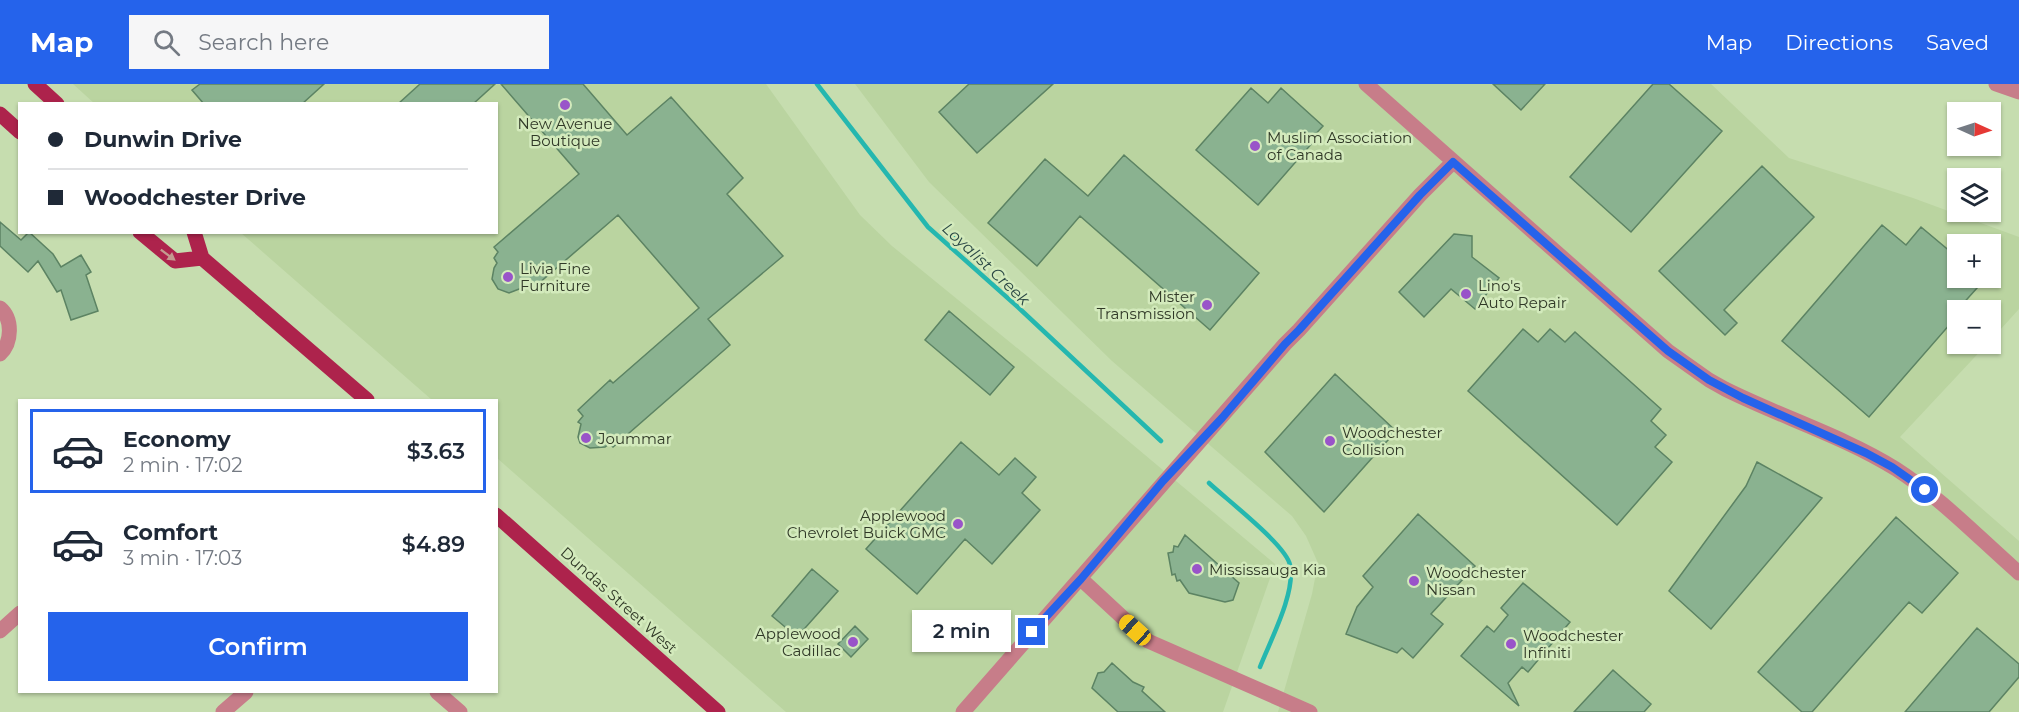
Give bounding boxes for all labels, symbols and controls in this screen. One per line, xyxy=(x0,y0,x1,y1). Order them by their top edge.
search box xyxy=(129,15,549,69)
text: Map xyxy=(30,25,93,59)
icon: search xyxy=(150,26,183,59)
text: Search here xyxy=(198,29,329,56)
text: Map xyxy=(1706,30,1752,55)
text: Directions xyxy=(1785,30,1893,55)
text: Saved xyxy=(1926,30,1989,55)
marker: New Avenue Boutique xyxy=(558,98,572,112)
north arrow xyxy=(1947,102,2001,156)
map controls xyxy=(1947,102,2001,354)
place label: New Avenue Boutique xyxy=(518,114,612,150)
text: Dunwin Drive xyxy=(84,126,242,153)
place label: Muslim Association of Canada xyxy=(1267,128,1412,164)
marker: Muslim Association of Canada xyxy=(1248,139,1262,153)
button: layers xyxy=(1947,168,2001,222)
text: Woodchester Drive xyxy=(84,184,306,211)
water label: Loyalist Creek xyxy=(939,219,1035,310)
button: + xyxy=(1947,234,2001,288)
one-way arrow xyxy=(160,249,176,261)
place label: Livia Fine Furniture xyxy=(520,259,591,295)
marker: Livia Fine Furniture xyxy=(501,270,515,284)
place label: Lino's Auto Repair xyxy=(1478,276,1567,312)
place label: Mister Transmission xyxy=(1097,287,1195,323)
marker: Lino's Auto Repair xyxy=(1459,287,1473,301)
marker: Mister Transmission xyxy=(1200,298,1214,312)
button: − xyxy=(1947,300,2001,354)
place label: Woodchester Collision xyxy=(1342,423,1443,459)
icon: car xyxy=(51,424,105,478)
text: Economy xyxy=(123,426,231,453)
place label: Joummar xyxy=(597,429,672,448)
marker: Joummar xyxy=(579,431,593,445)
marker: Woodchester Collision xyxy=(1323,434,1337,448)
text: $3.63 xyxy=(407,438,465,465)
text: 2 min · 17:02 xyxy=(123,453,243,477)
route start xyxy=(1911,476,1938,503)
place label: Applewood Chevrolet Buick GMC xyxy=(787,506,946,542)
icon: car xyxy=(51,517,105,571)
marker: Applewood Chevrolet Buick GMC xyxy=(951,517,965,531)
text: Comfort xyxy=(123,519,218,546)
text: $4.89 xyxy=(402,531,465,558)
street label: Dundas Street West xyxy=(557,543,681,657)
text: 3 min · 17:03 xyxy=(123,546,242,570)
place label: Mississauga Kia xyxy=(1209,560,1326,579)
marker: Mississauga Kia xyxy=(1190,562,1204,576)
place label: Woodchester Nissan xyxy=(1426,563,1527,599)
marker: Woodchester Nissan xyxy=(1407,574,1421,588)
callout: 2 min xyxy=(912,611,1011,653)
car xyxy=(1116,611,1154,649)
button: Confirm xyxy=(48,612,468,681)
route end xyxy=(1018,618,1045,645)
text: 2 min xyxy=(933,619,990,643)
place label: Applewood Cadillac xyxy=(755,624,841,660)
place label: Woodchester Infiniti xyxy=(1523,626,1624,662)
marker: Applewood Cadillac xyxy=(846,635,860,649)
marker: Woodchester Infiniti xyxy=(1504,637,1518,651)

